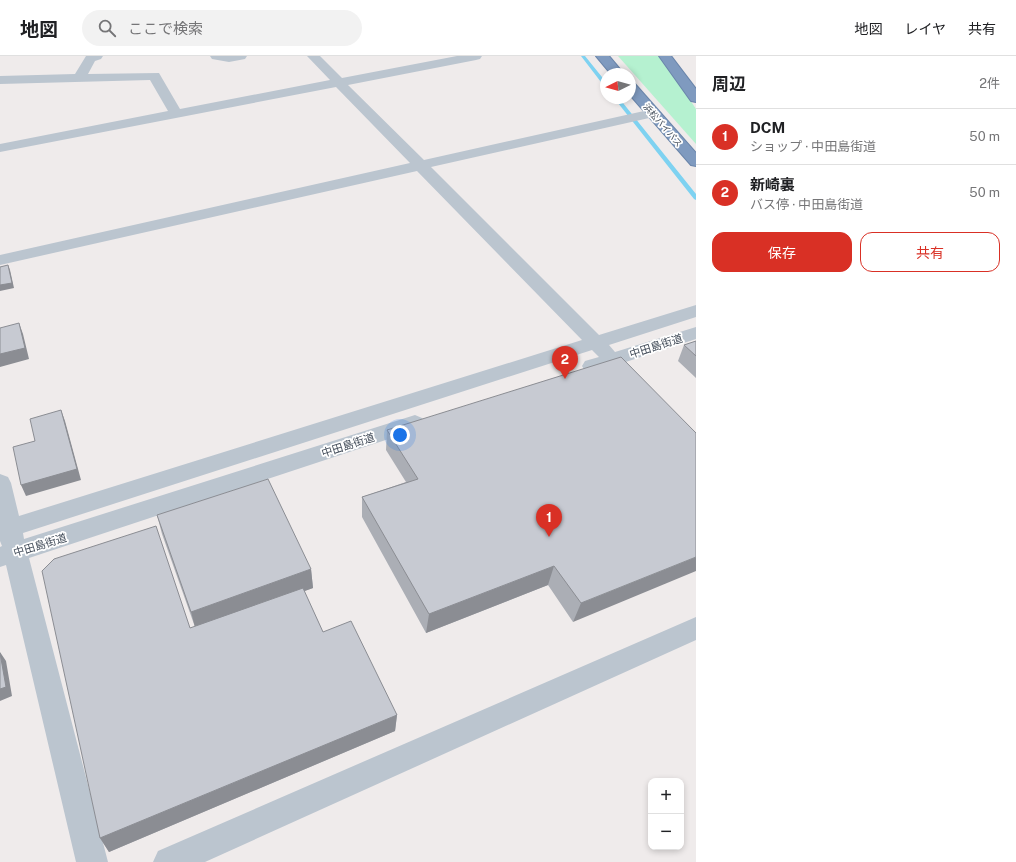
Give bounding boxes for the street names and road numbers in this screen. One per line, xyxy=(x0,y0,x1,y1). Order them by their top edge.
street label: 浜松バイパス xyxy=(641,101,685,149)
street label: 中田島街道 xyxy=(628,332,684,360)
street label: 中田島街道 xyxy=(320,431,376,459)
street label: 中田島街道 xyxy=(12,531,68,559)

